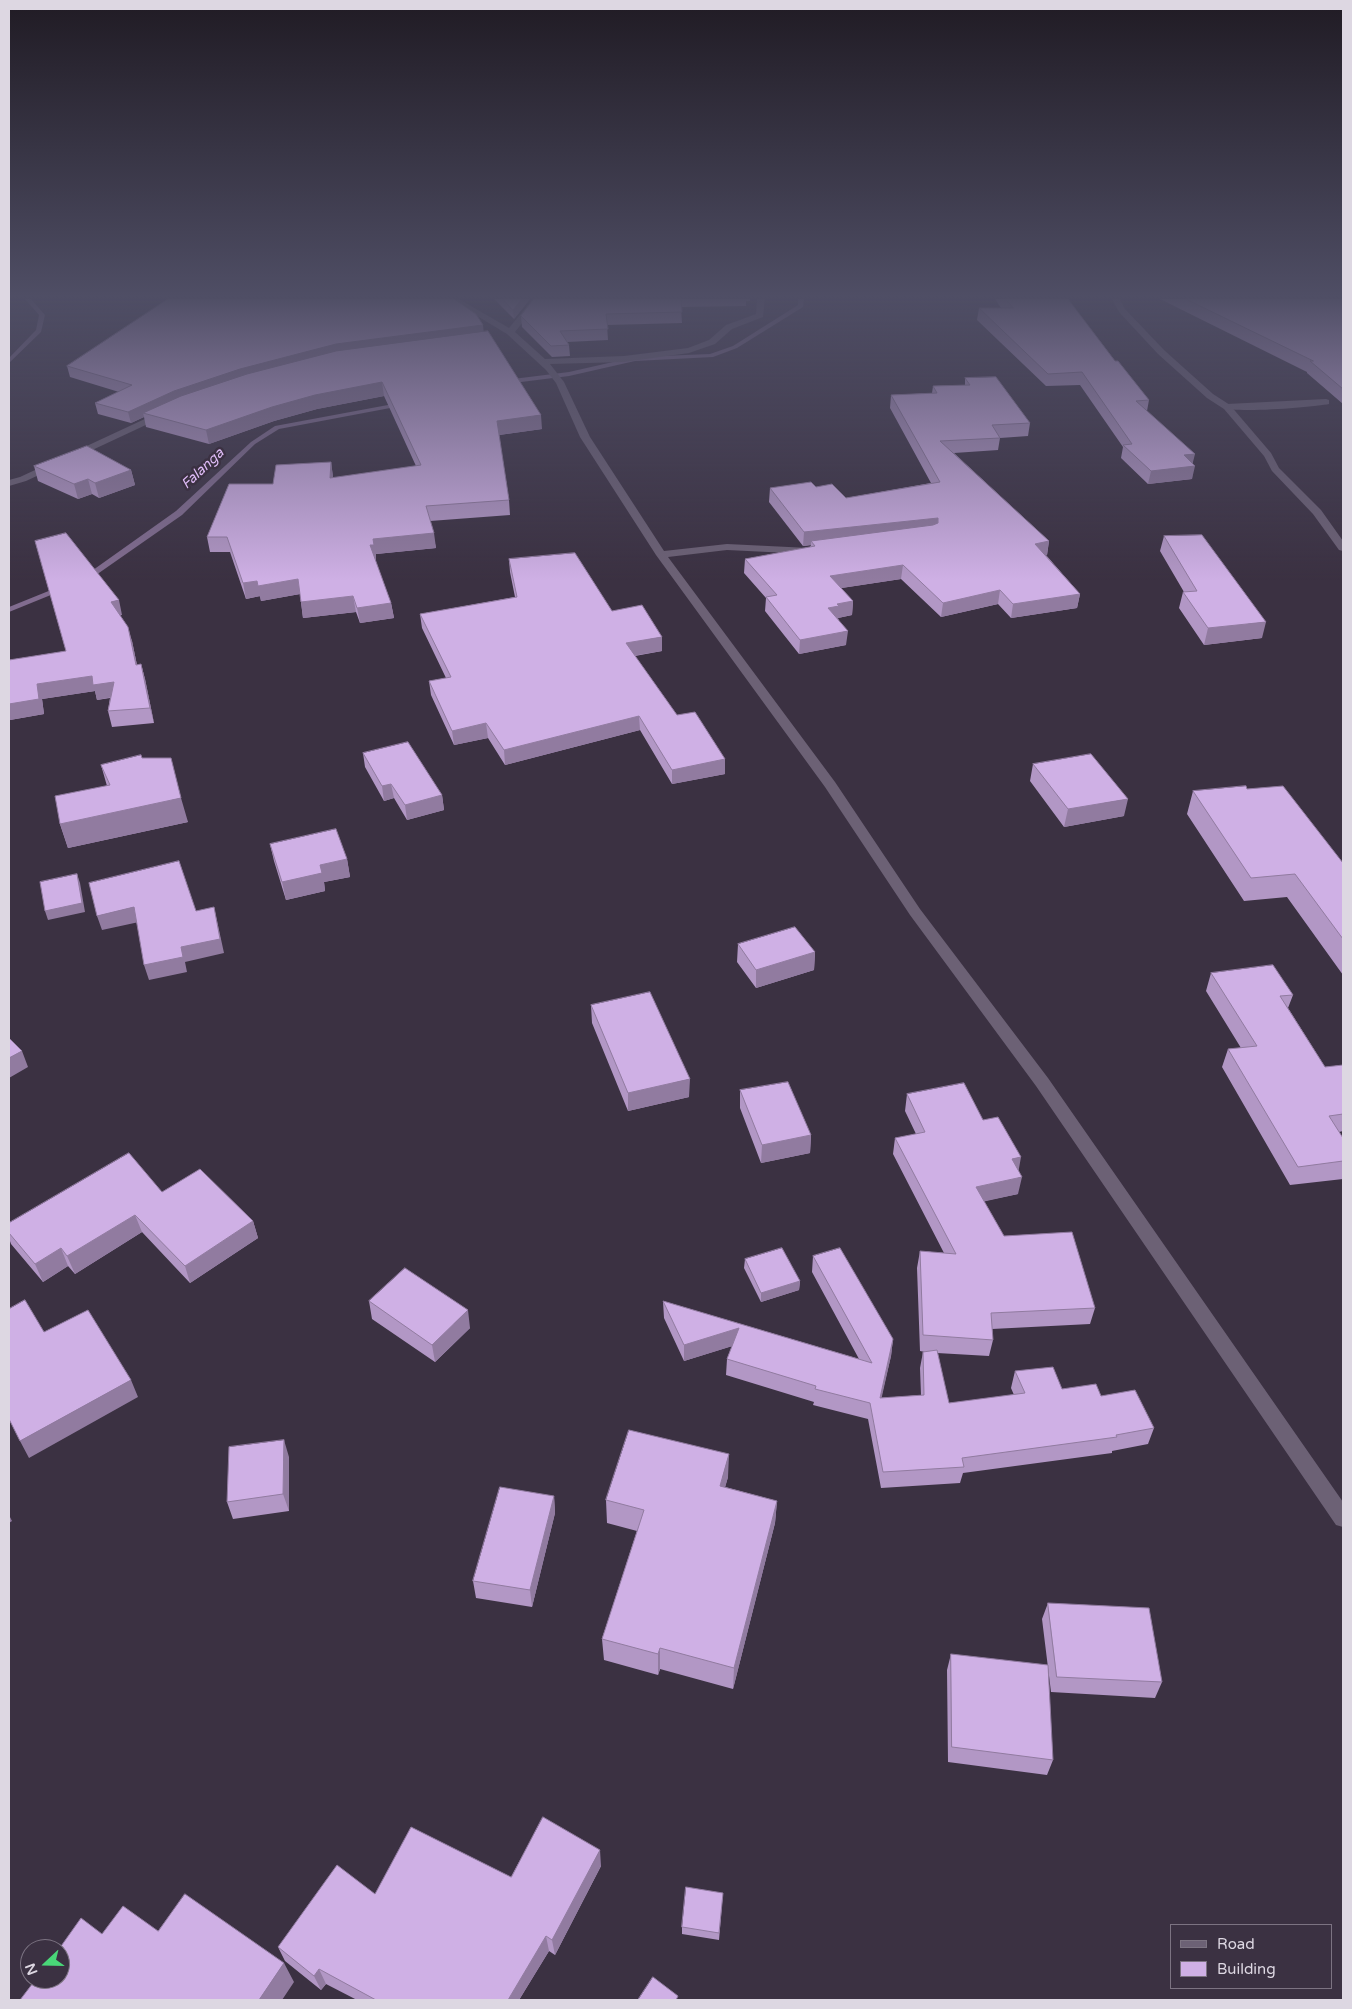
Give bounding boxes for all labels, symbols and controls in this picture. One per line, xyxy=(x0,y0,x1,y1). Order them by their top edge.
water label: Falanga xyxy=(178,445,228,493)
legend xyxy=(1170,1924,1332,1989)
text: Road xyxy=(1217,1935,1255,1953)
north arrow xyxy=(20,1939,70,1989)
text: Building xyxy=(1217,1960,1276,1978)
text: N xyxy=(22,1961,41,1977)

